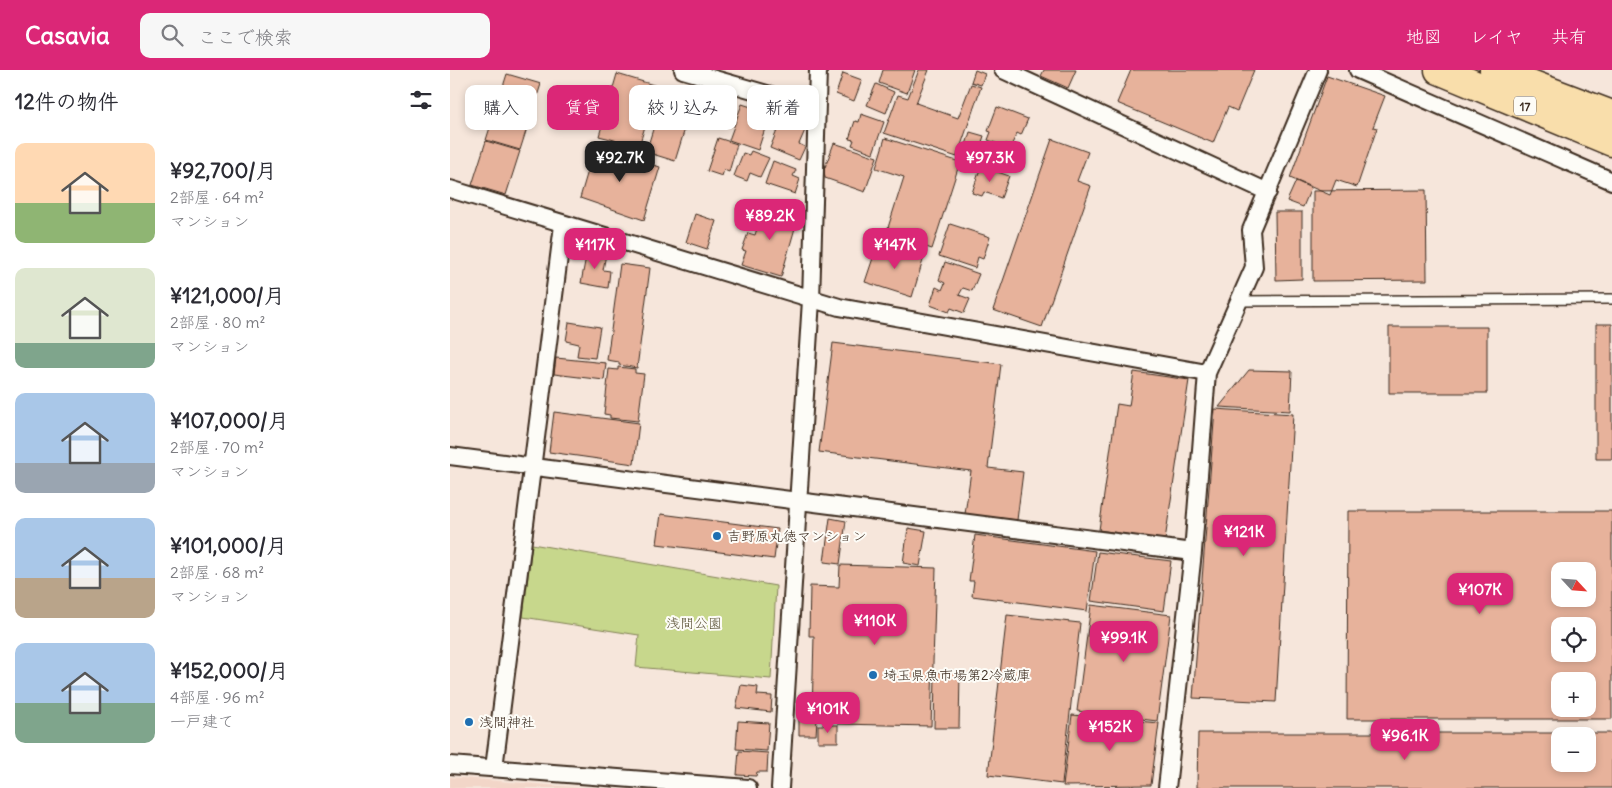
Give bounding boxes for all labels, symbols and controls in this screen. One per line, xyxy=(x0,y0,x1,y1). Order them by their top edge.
search box xyxy=(140,13,490,58)
text: Casavia xyxy=(25,20,110,50)
icon: search xyxy=(158,21,186,49)
text: ここで検索 xyxy=(198,25,293,49)
text: 地図 xyxy=(1406,25,1442,48)
text: レイヤ xyxy=(1470,25,1523,48)
text: 共有 xyxy=(1551,25,1587,48)
chip: 購入 xyxy=(465,85,537,130)
chip: 賃貸 xyxy=(547,85,619,130)
chip: 絞り込み xyxy=(629,85,737,130)
chip: 新着 xyxy=(747,85,819,130)
icon: filters xyxy=(407,86,435,114)
text: 12件の物件 xyxy=(15,88,119,115)
road number: 17 xyxy=(1514,97,1536,116)
pin: ¥92.7K xyxy=(579,140,661,183)
pin: ¥97.3K xyxy=(949,140,1031,183)
text: ¥92.7K xyxy=(596,147,644,167)
text: ¥97.3K xyxy=(966,147,1014,167)
text: ¥92,700/月 xyxy=(170,157,277,184)
icon: home xyxy=(55,163,115,223)
text: 2部屋 · 64 m² xyxy=(170,187,264,207)
pin: ¥89.2K xyxy=(729,198,811,241)
text: ¥89.2K xyxy=(745,205,795,225)
text: マンション xyxy=(170,211,249,231)
pin: ¥117K xyxy=(560,228,630,270)
pin: ¥147K xyxy=(860,228,930,270)
text: ¥117K xyxy=(575,234,615,254)
text: ¥147K xyxy=(874,234,916,254)
text: ¥121,000/月 xyxy=(170,282,285,309)
icon: home xyxy=(55,288,115,348)
text: 2部屋 · 80 m² xyxy=(170,312,266,332)
text: マンション xyxy=(170,336,249,356)
text: ¥107,000/月 xyxy=(170,407,289,434)
icon: home xyxy=(55,413,115,473)
text: 2部屋 · 70 m² xyxy=(170,437,264,457)
text: マンション xyxy=(170,461,249,481)
pin: ¥121K xyxy=(1209,514,1279,557)
text: ¥121K xyxy=(1224,521,1264,541)
place label: 吉野原丸徳マンション xyxy=(727,527,866,545)
marker: 吉野原丸徳マンション xyxy=(711,530,723,542)
text: ¥101,000/月 xyxy=(170,532,287,559)
icon: home xyxy=(55,538,115,598)
text: 2部屋 · 68 m² xyxy=(170,562,264,582)
north arrow xyxy=(1551,562,1596,608)
map controls xyxy=(1551,562,1596,772)
pin: ¥107K xyxy=(1445,572,1515,615)
text: ¥107K xyxy=(1458,579,1502,599)
text: マンション xyxy=(170,586,249,606)
pin: ¥110K xyxy=(840,604,910,646)
text: ¥110K xyxy=(854,610,896,630)
park label: 浅間公園 xyxy=(666,614,722,632)
button: locate xyxy=(1551,617,1596,662)
pin: ¥99.1K xyxy=(1083,620,1165,663)
text: ¥99.1K xyxy=(1101,627,1147,647)
text: ¥152,000/月 xyxy=(170,657,288,684)
icon: home xyxy=(55,663,115,723)
place label: 埼玉県魚市場第2冷蔵庫 xyxy=(883,666,1031,684)
marker: 埼玉県魚市場第2冷蔵庫 xyxy=(867,669,879,681)
button: + xyxy=(1551,672,1596,717)
text: 4部屋 · 96 m² xyxy=(170,687,265,707)
pin: ¥101K xyxy=(793,692,863,734)
text: ¥101K xyxy=(807,698,849,718)
pin: ¥152K xyxy=(1075,710,1145,752)
text: 一戸建て xyxy=(170,711,234,731)
place label: 浅間神社 xyxy=(479,713,535,731)
marker: 浅間神社 xyxy=(463,716,475,728)
text: ¥152K xyxy=(1088,716,1132,736)
pin: ¥96.1K xyxy=(1364,718,1446,761)
text: ¥96.1K xyxy=(1382,725,1428,745)
button: − xyxy=(1551,727,1596,772)

